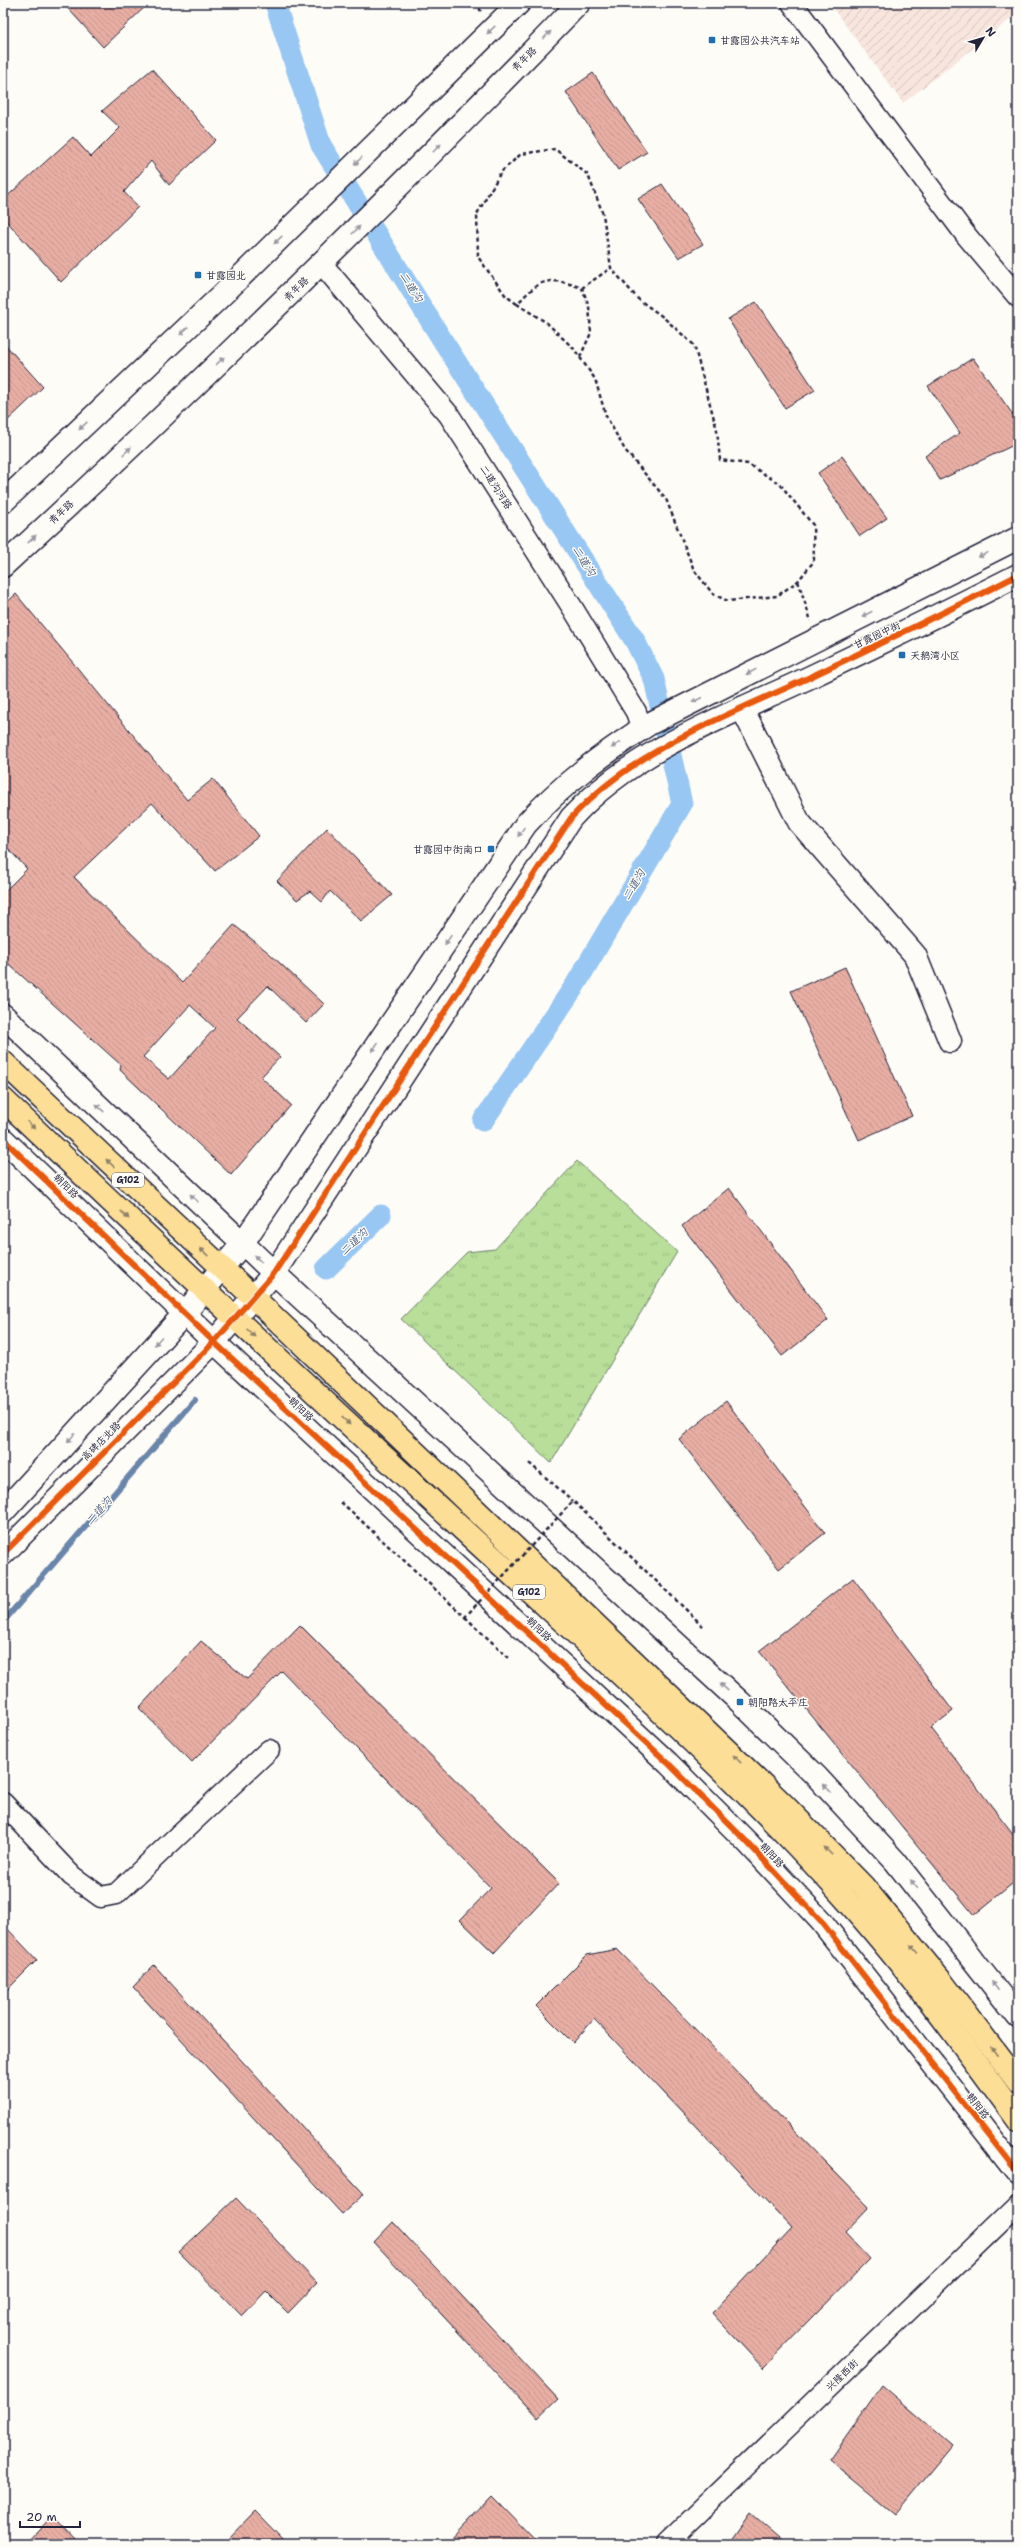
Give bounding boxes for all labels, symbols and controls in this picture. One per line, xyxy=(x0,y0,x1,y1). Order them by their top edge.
north arrow xyxy=(963,18,1003,58)
text: N xyxy=(982,24,999,40)
one-way arrow xyxy=(486,25,496,35)
one-way arrow xyxy=(542,30,552,40)
place label: 甘露园公共汽车站 xyxy=(720,34,800,47)
marker: 甘露园公共汽车站 xyxy=(707,35,717,45)
street label: 青年路 xyxy=(509,44,539,74)
one-way arrow xyxy=(432,143,442,153)
one-way arrow xyxy=(353,156,363,166)
one-way arrow xyxy=(351,225,361,235)
one-way arrow xyxy=(273,235,283,245)
place label: 甘露园北 xyxy=(206,269,246,282)
water label: 二道沟 xyxy=(396,269,427,306)
marker: 甘露园北 xyxy=(193,270,203,280)
street label: 青年路 xyxy=(281,274,311,304)
one-way arrow xyxy=(179,326,189,335)
one-way arrow xyxy=(215,356,226,365)
one-way arrow xyxy=(78,421,88,431)
one-way arrow xyxy=(122,446,132,456)
street label: 二道沟河路 xyxy=(477,462,515,512)
street label: 青年路 xyxy=(46,497,76,527)
one-way arrow xyxy=(27,535,37,544)
water label: 二道沟 xyxy=(569,543,600,580)
one-way arrow xyxy=(977,552,989,558)
one-way arrow xyxy=(861,611,873,617)
street label: 甘露园中街 xyxy=(852,619,902,651)
place label: 天鹅湾小区 xyxy=(910,649,960,662)
marker: 天鹅湾小区 xyxy=(897,650,907,660)
one-way arrow xyxy=(745,669,757,676)
one-way arrow xyxy=(691,697,702,703)
one-way arrow xyxy=(611,741,621,749)
one-way arrow xyxy=(517,827,525,837)
place label: 甘露园中街南口 xyxy=(413,843,483,856)
marker: 甘露园中街南口 xyxy=(486,844,496,854)
water label: 二道沟 xyxy=(619,866,649,903)
one-way arrow xyxy=(444,934,452,945)
one-way arrow xyxy=(371,1042,379,1053)
one-way arrow xyxy=(95,1103,105,1113)
one-way arrow xyxy=(26,1121,36,1130)
one-way arrow xyxy=(105,1159,114,1168)
street label: 朝阳路 xyxy=(51,1171,81,1201)
road number: G102 xyxy=(112,1173,144,1187)
one-way arrow xyxy=(189,1193,199,1203)
one-way arrow xyxy=(120,1210,130,1220)
water label: 二道沟 xyxy=(337,1224,372,1259)
one-way arrow xyxy=(199,1247,209,1257)
one-way arrow xyxy=(253,1254,263,1263)
one-way arrow xyxy=(246,1328,255,1337)
one-way arrow xyxy=(154,1336,163,1347)
street label: 朝阳路 xyxy=(286,1394,316,1424)
one-way arrow xyxy=(341,1417,351,1426)
street label: 高碑店北路 xyxy=(79,1419,123,1463)
one-way arrow xyxy=(67,1433,76,1442)
water label: 二道沟 xyxy=(83,1493,116,1528)
road number: G102 xyxy=(513,1585,545,1599)
street label: 朝阳路 xyxy=(524,1614,554,1644)
one-way arrow xyxy=(719,1682,729,1692)
place label: 朝阳路太平庄 xyxy=(748,1696,808,1709)
marker: 朝阳路太平庄 xyxy=(735,1697,745,1707)
one-way arrow xyxy=(732,1754,742,1764)
one-way arrow xyxy=(823,1783,832,1792)
street label: 朝阳路 xyxy=(757,1840,787,1870)
one-way arrow xyxy=(824,1846,833,1856)
one-way arrow xyxy=(910,1878,918,1889)
one-way arrow xyxy=(910,1943,919,1954)
one-way arrow xyxy=(991,1980,999,1991)
one-way arrow xyxy=(991,2046,999,2056)
street label: 朝阳路 xyxy=(964,2090,992,2122)
street label: 兴隆西街 xyxy=(823,2356,861,2394)
scale bar xyxy=(20,2503,80,2529)
text: 20 m xyxy=(26,2509,57,2525)

